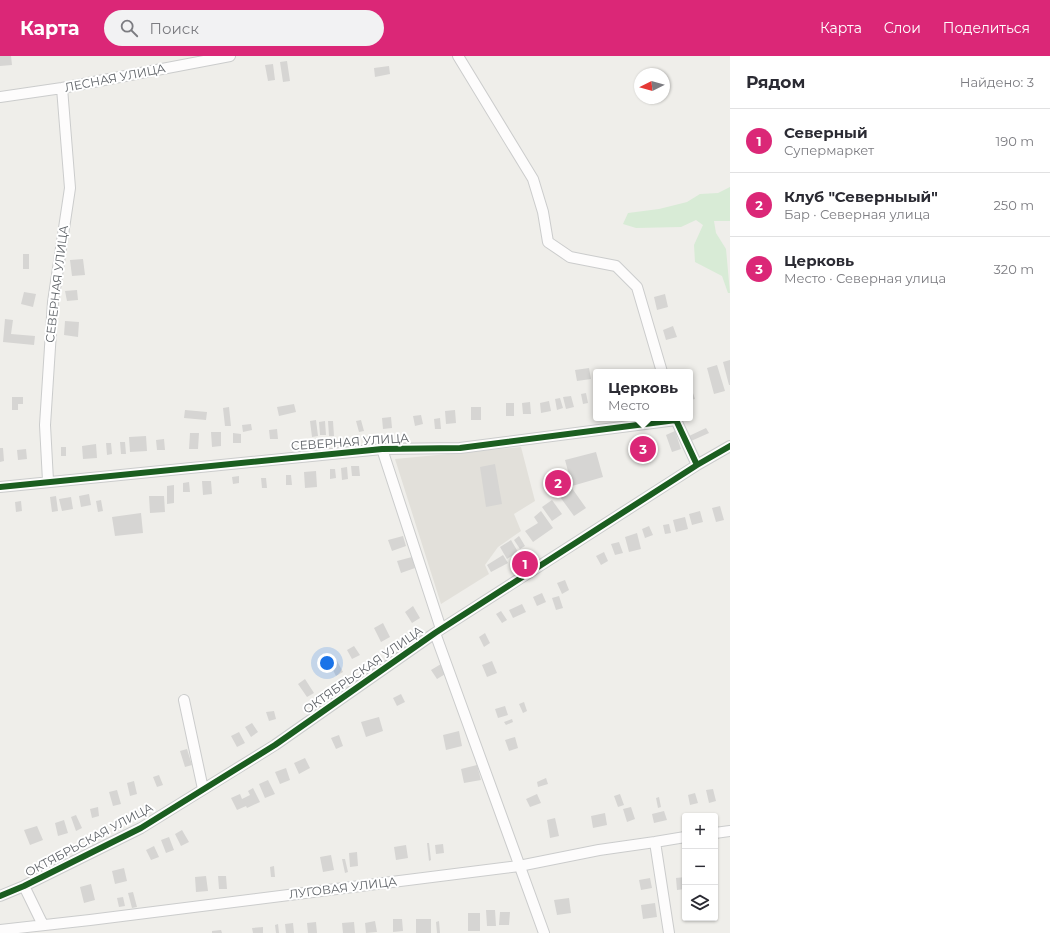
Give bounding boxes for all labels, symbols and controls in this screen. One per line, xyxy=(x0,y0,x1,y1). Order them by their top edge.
search box xyxy=(104,10,384,46)
text: Карта xyxy=(20,17,80,40)
icon: search xyxy=(118,17,140,39)
text: Поиск xyxy=(150,19,199,38)
text: Карта xyxy=(820,19,862,37)
text: Слои xyxy=(884,19,921,37)
text: Поделиться xyxy=(943,19,1030,37)
street label: ЛЕСНАЯ УЛИЦА xyxy=(63,60,167,95)
north arrow xyxy=(634,68,670,104)
text: Рядом xyxy=(746,72,805,92)
text: Найдено: 3 xyxy=(960,74,1034,90)
text: Северный xyxy=(784,123,868,142)
text: 1 xyxy=(756,133,762,149)
text: 190 m xyxy=(996,133,1034,149)
text: Супермаркет xyxy=(784,142,874,158)
text: Клуб "Северныый" xyxy=(784,187,938,206)
text: 2 xyxy=(755,197,763,213)
text: 250 m xyxy=(993,197,1034,213)
text: Бар · Северная улица xyxy=(784,206,930,222)
street label: СЕВЕРНАЯ УЛИЦА xyxy=(42,224,71,343)
text: Церковь xyxy=(784,251,854,270)
text: 3 xyxy=(755,261,763,277)
text: 320 m xyxy=(994,261,1034,277)
text: Место · Северная улица xyxy=(784,270,946,286)
popup xyxy=(593,369,693,421)
text: Церковь xyxy=(608,378,678,397)
text: Место xyxy=(608,397,650,413)
street label: СЕВЕРНАЯ УЛИЦА xyxy=(290,430,409,453)
pin: 3 xyxy=(630,434,656,464)
pin: 2 xyxy=(545,468,571,498)
pin: 1 xyxy=(512,549,538,579)
street label: ОКТЯБРЬСКАЯ УЛИЦА xyxy=(300,623,425,717)
your location xyxy=(317,653,337,673)
street label: ОКТЯБРЬСКАЯ УЛИЦА xyxy=(22,799,155,880)
map controls xyxy=(682,813,718,921)
button: + xyxy=(682,813,718,849)
button: − xyxy=(682,849,718,885)
street label: ЛУГОВАЯ УЛИЦА xyxy=(288,873,398,902)
button: layers xyxy=(682,885,718,921)

